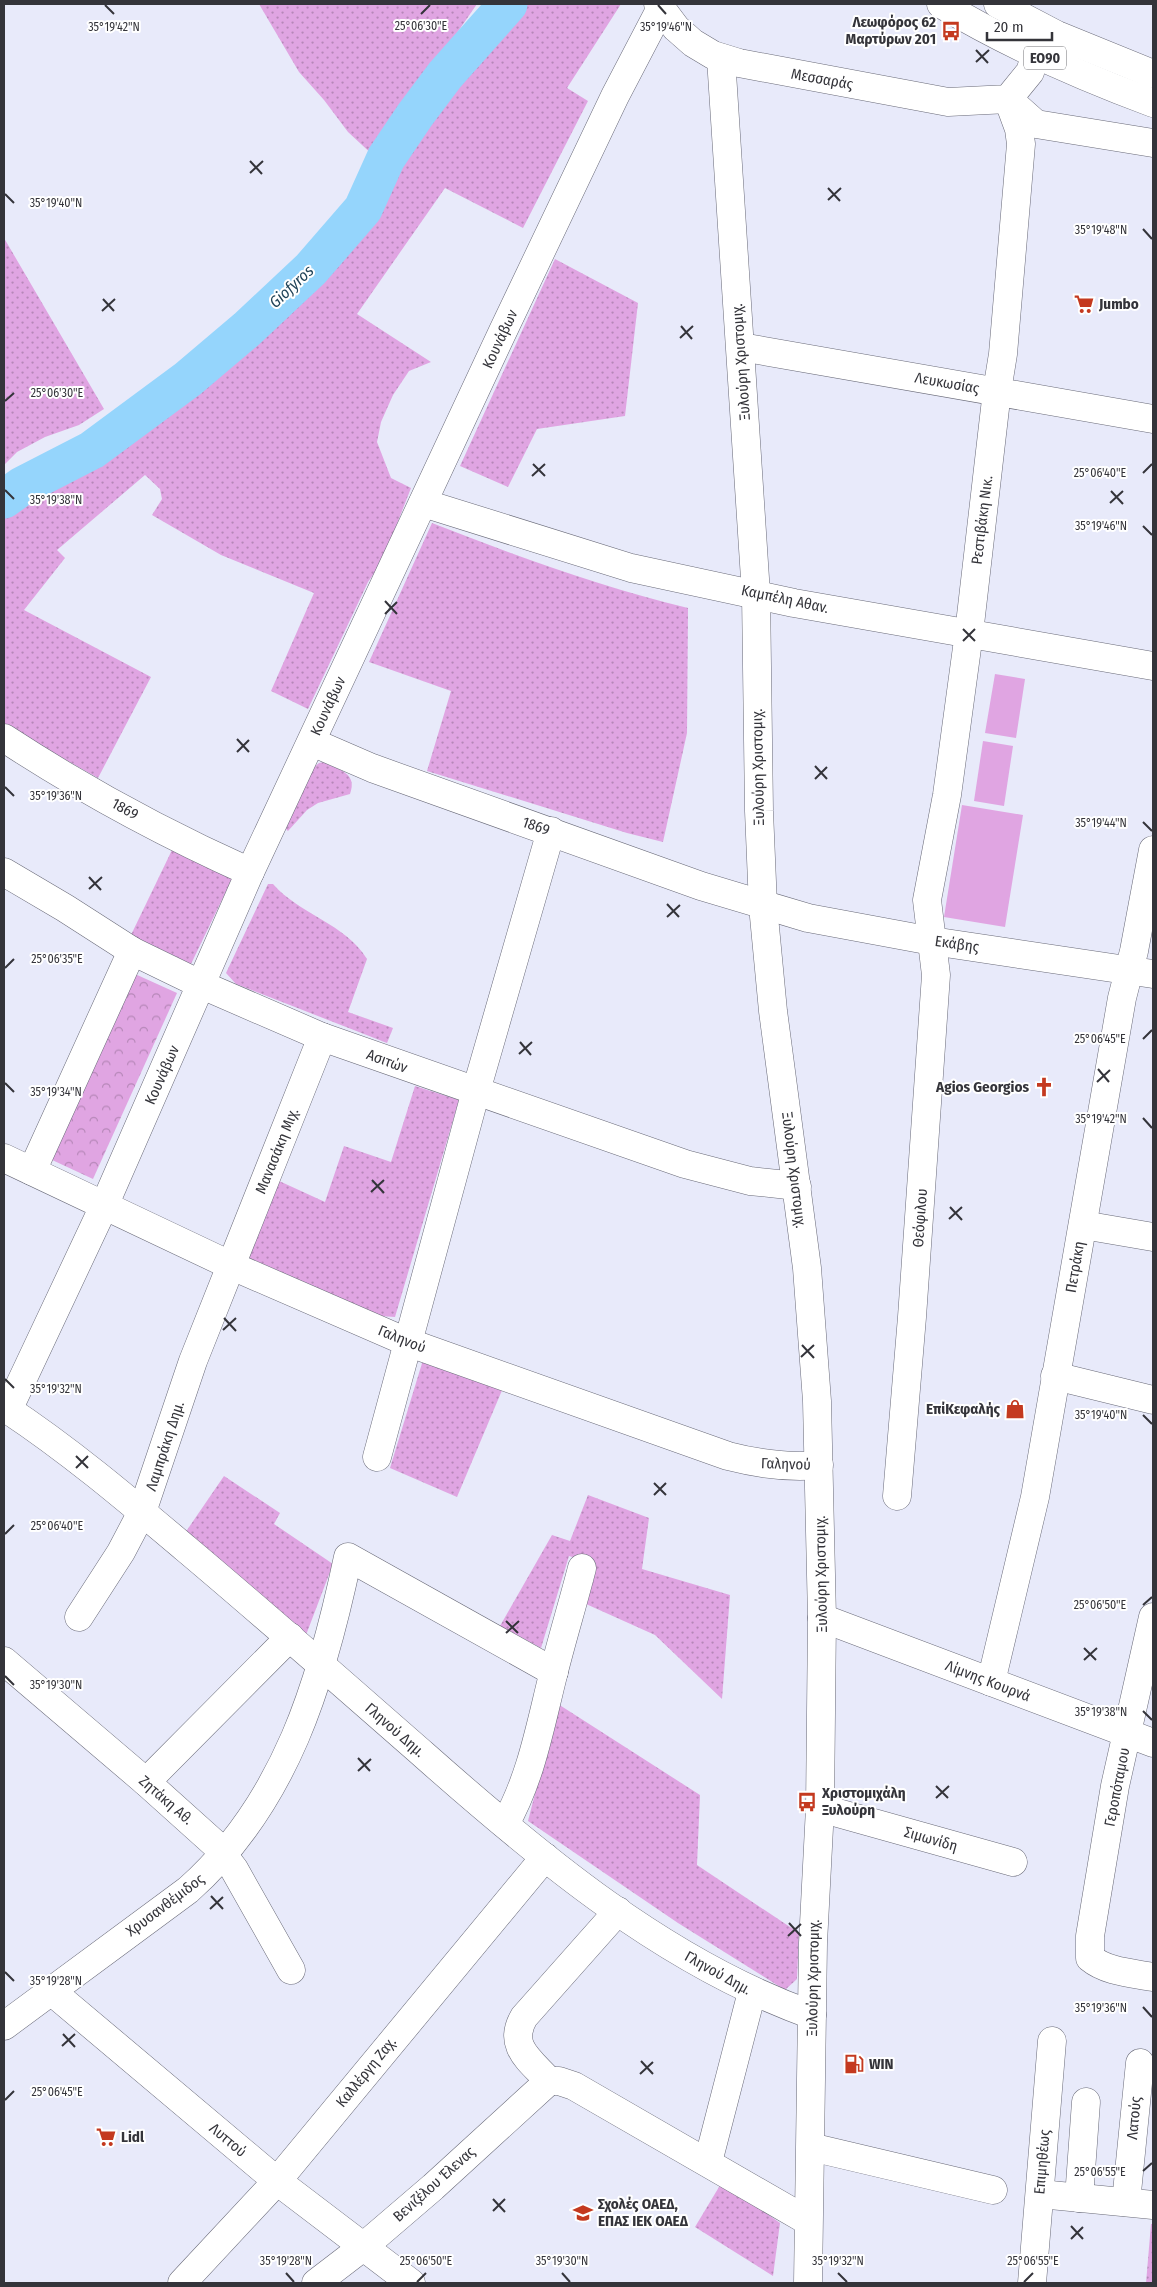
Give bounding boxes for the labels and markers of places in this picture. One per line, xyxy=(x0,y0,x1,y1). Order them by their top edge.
place label: Λεωφόρος 62 Μαρτύρων 201 xyxy=(846,13,936,48)
bus stop icon: Λεωφόρος 62 Μαρτύρων 201 xyxy=(940,20,962,42)
supermarket icon: Jumbo xyxy=(1073,293,1095,315)
place label: Jumbo xyxy=(1098,295,1139,313)
church icon: Agios Georgios xyxy=(1033,1076,1055,1098)
place label: Agios Georgios xyxy=(935,1078,1029,1096)
shop icon: ΕπίΚεφαλής xyxy=(1004,1398,1026,1420)
place label: ΕπίΚεφαλής xyxy=(926,1400,1000,1418)
place label: Χριστομιχάλη Ξυλούρη xyxy=(821,1784,906,1819)
bus stop icon: Χριστομιχάλη Ξυλούρη xyxy=(796,1791,818,1813)
fuel station icon: WIN xyxy=(843,2053,865,2075)
place label: WIN xyxy=(869,2055,894,2073)
supermarket icon: Lidl xyxy=(95,2126,117,2148)
place label: Lidl xyxy=(121,2128,145,2146)
place label: Σχολές ΟΑΕΔ, ΕΠΑΣ ΙΕΚ ΟΑΕΔ xyxy=(598,2195,689,2230)
school or university icon: Σχολές ΟΑΕΔ, ΕΠΑΣ ΙΕΚ ΟΑΕΔ xyxy=(572,2202,594,2224)

